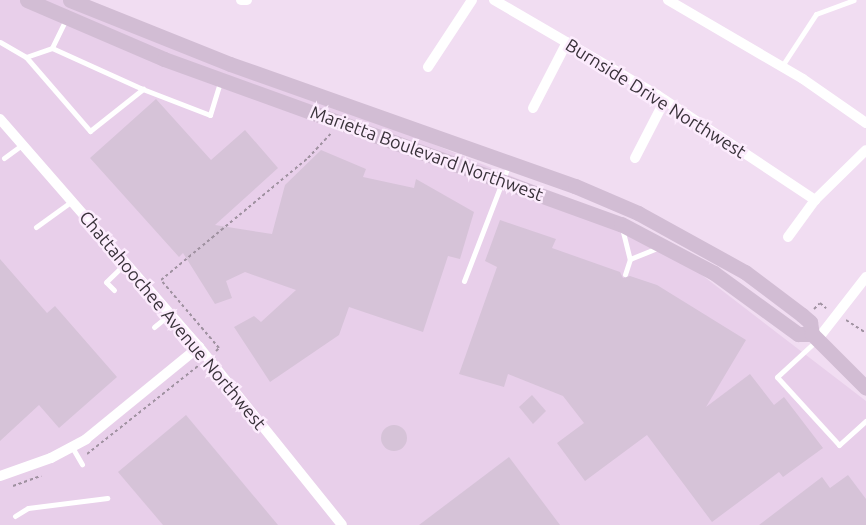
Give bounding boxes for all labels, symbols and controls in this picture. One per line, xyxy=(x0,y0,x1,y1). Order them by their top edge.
street label: Burnside Drive Northwest xyxy=(562,34,750,162)
street label: Marietta Boulevard Northwest xyxy=(308,101,546,205)
street label: Chattahoochee Avenue Northwest xyxy=(75,206,271,434)

